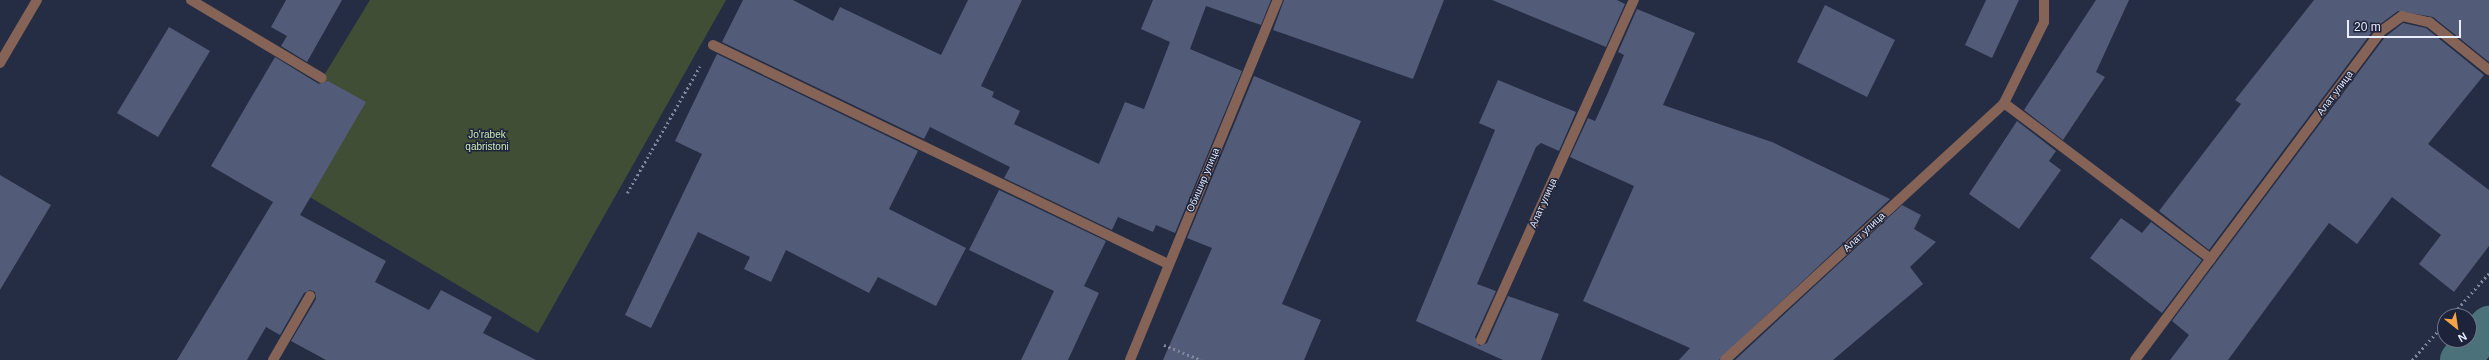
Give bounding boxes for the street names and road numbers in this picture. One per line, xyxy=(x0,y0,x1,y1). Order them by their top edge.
street label: Алат улица xyxy=(2314,68,2356,118)
street label: Обишир улица xyxy=(1184,146,1222,214)
street label: Алат улица xyxy=(1527,176,1559,230)
street label: Алат улица xyxy=(1841,210,1887,254)

